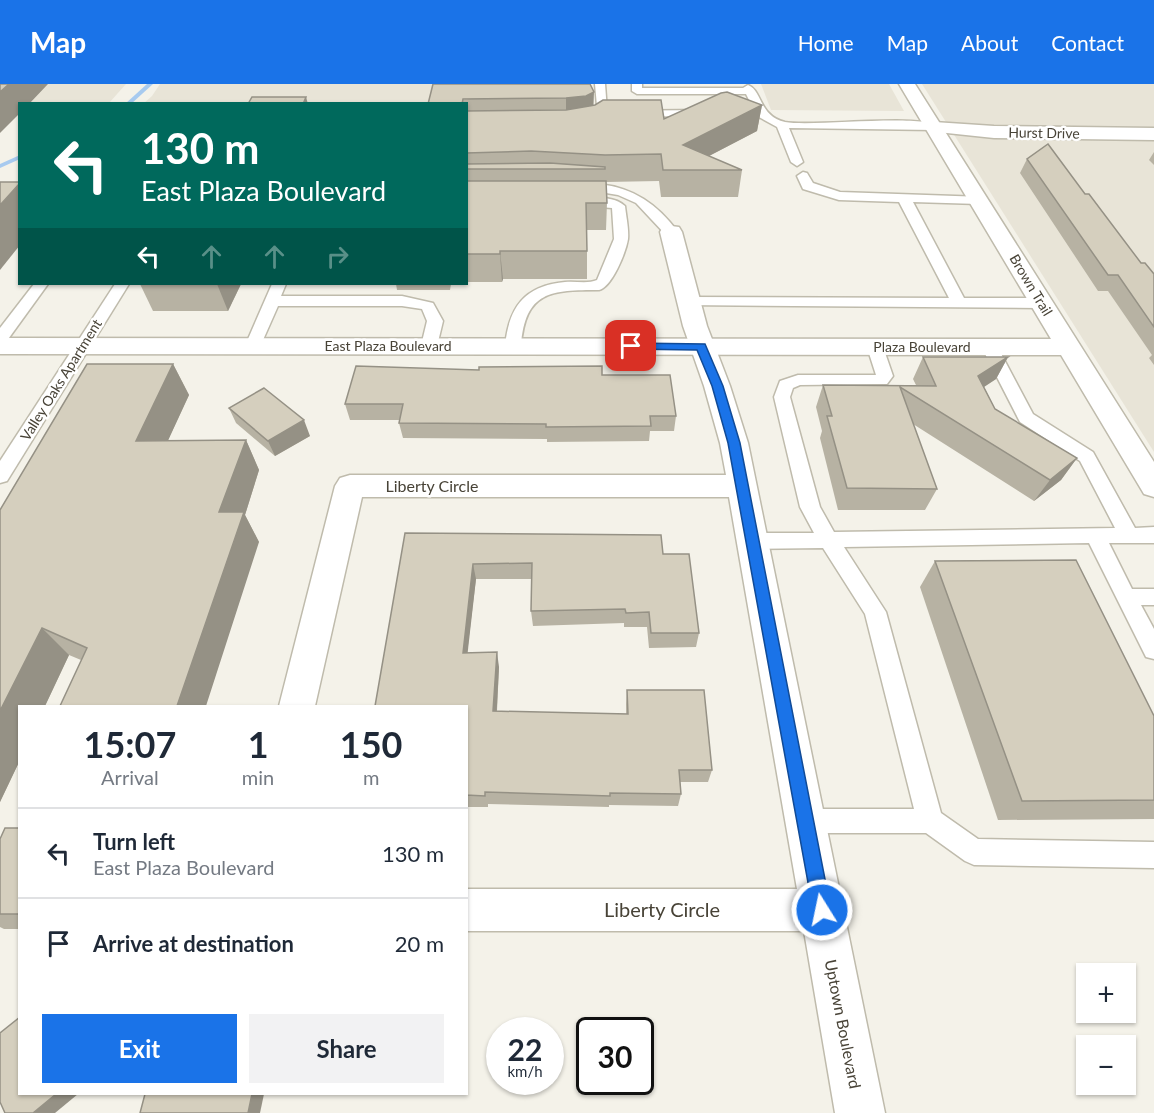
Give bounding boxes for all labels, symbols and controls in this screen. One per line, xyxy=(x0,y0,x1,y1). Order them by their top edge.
text: Map xyxy=(30,25,86,59)
text: Home xyxy=(798,30,854,55)
text: Map xyxy=(887,30,928,55)
text: About xyxy=(961,30,1018,55)
text: Contact xyxy=(1051,30,1124,55)
text: 130 m xyxy=(141,123,259,173)
street label: Hurst Drive xyxy=(1008,123,1080,142)
icon: left xyxy=(42,126,120,204)
text: East Plaza Boulevard xyxy=(141,174,386,207)
icon: left xyxy=(132,240,165,273)
icon: ahead xyxy=(195,240,228,273)
icon: ahead xyxy=(258,240,291,273)
icon: right xyxy=(321,240,354,273)
street label: Brown Trail xyxy=(1006,251,1056,319)
street label: Valley Oaks Apartment xyxy=(16,316,105,444)
pin xyxy=(605,320,656,371)
icon: arrive xyxy=(614,329,647,362)
street label: East Plaza Boulevard xyxy=(324,337,452,354)
street label: Plaza Boulevard xyxy=(873,338,971,355)
street label: Liberty Circle xyxy=(386,476,478,495)
text: 15:07 xyxy=(84,722,176,766)
text: 1 xyxy=(248,722,269,766)
text: 150 xyxy=(340,722,402,766)
text: Arrival xyxy=(101,765,159,789)
text: min xyxy=(242,765,274,789)
text: m xyxy=(363,765,379,789)
text: Turn left xyxy=(93,828,175,855)
icon: left xyxy=(42,837,75,870)
text: 130 m xyxy=(382,840,444,867)
text: East Plaza Boulevard xyxy=(93,855,275,879)
position arrow xyxy=(790,878,854,942)
street label: Liberty Circle xyxy=(604,897,720,921)
icon: arrive xyxy=(42,927,75,960)
text: Arrive at destination xyxy=(93,930,294,957)
text: 20 m xyxy=(395,930,444,957)
street label: Uptown Boulevard xyxy=(822,958,865,1090)
map controls xyxy=(1076,963,1136,1095)
button: + xyxy=(1076,963,1136,1023)
button: Exit xyxy=(42,1014,237,1083)
button: Share xyxy=(249,1014,444,1083)
speed limit sign: 30 xyxy=(576,1017,654,1095)
text: 22 xyxy=(508,1031,542,1067)
button: − xyxy=(1076,1035,1136,1095)
text: km/h xyxy=(507,1062,543,1080)

